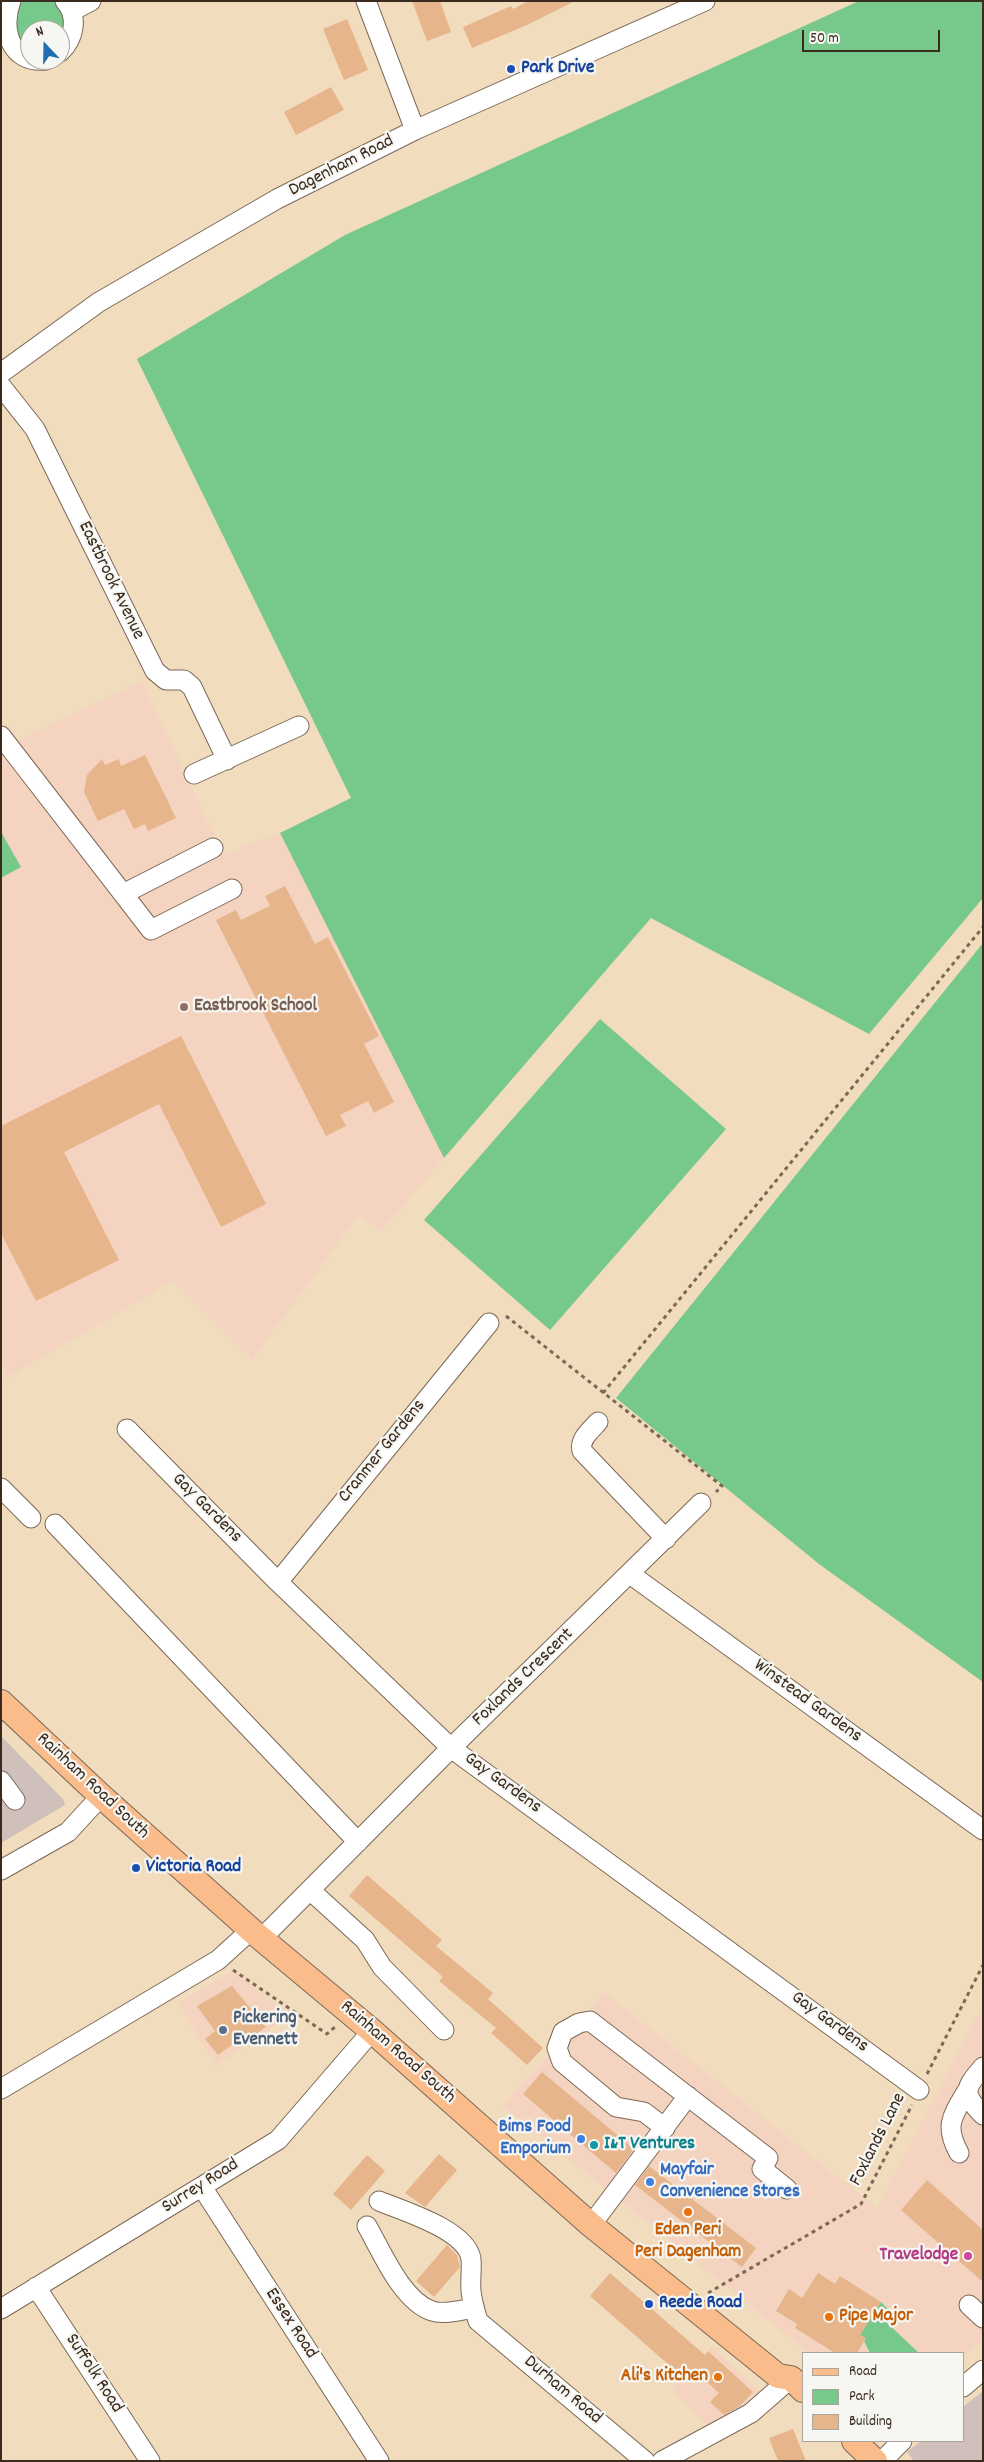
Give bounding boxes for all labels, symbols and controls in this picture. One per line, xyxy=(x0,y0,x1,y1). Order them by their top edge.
north arrow xyxy=(20,20,70,70)
scale bar xyxy=(804,20,942,52)
text: N xyxy=(33,21,47,43)
text: 50 m xyxy=(810,28,839,50)
place label: Park Drive xyxy=(521,58,594,80)
marker: Park Drive xyxy=(505,63,517,75)
street label: Dagenham Road xyxy=(286,131,398,203)
street label: Eastbrook Avenue xyxy=(72,518,148,644)
place label: Eastbrook School xyxy=(194,996,317,1018)
marker: Eastbrook School xyxy=(178,1001,190,1013)
street label: Cranmer Gardens xyxy=(334,1396,432,1508)
street label: Gay Gardens xyxy=(166,1469,246,1549)
street label: Foxlands Crescent xyxy=(469,1624,579,1732)
street label: Winstead Gardens xyxy=(748,1655,866,1749)
street label: Rainham Road South xyxy=(31,1729,153,1845)
street label: Gay Gardens xyxy=(459,1748,545,1820)
place label: Victoria Road xyxy=(146,1857,241,1879)
marker: Victoria Road xyxy=(130,1862,142,1874)
street label: Gay Gardens xyxy=(786,1987,872,2059)
street label: Rainham Road South xyxy=(334,1996,460,2110)
place label: Pickering Evennett xyxy=(233,2008,298,2052)
marker: Pickering Evennett xyxy=(217,2024,229,2036)
street label: Foxlands Lane xyxy=(846,2090,912,2190)
place label: Bims Food Emporium xyxy=(499,2117,571,2161)
marker: Bims Food Emporium xyxy=(575,2133,587,2145)
place label: I&T Ventures xyxy=(604,2134,695,2156)
marker: I&T Ventures xyxy=(588,2139,600,2151)
street label: Surrey Road xyxy=(158,2154,244,2220)
place label: Mayfair Convenience Stores xyxy=(660,2160,800,2204)
marker: Mayfair Convenience Stores xyxy=(644,2176,656,2188)
marker: Eden Peri Peri Dagenham xyxy=(682,2206,694,2218)
place label: Eden Peri Peri Dagenham xyxy=(635,2220,741,2264)
place label: Travelodge xyxy=(880,2245,958,2267)
marker: Travelodge xyxy=(962,2250,974,2262)
street label: Essex Road xyxy=(259,2284,321,2364)
place label: Reede Road xyxy=(659,2293,742,2315)
marker: Reede Road xyxy=(643,2298,655,2310)
place label: Pipe Major xyxy=(839,2306,913,2328)
marker: Pipe Major xyxy=(823,2311,835,2323)
street label: Suffolk Road xyxy=(59,2330,127,2418)
street label: Durham Road xyxy=(518,2352,606,2430)
legend xyxy=(802,2352,964,2442)
text: Road xyxy=(849,2361,877,2383)
place label: Ali's Kitchen xyxy=(621,2366,708,2388)
marker: Ali's Kitchen xyxy=(712,2371,724,2383)
text: Park xyxy=(849,2386,875,2408)
text: Building xyxy=(849,2411,892,2433)

